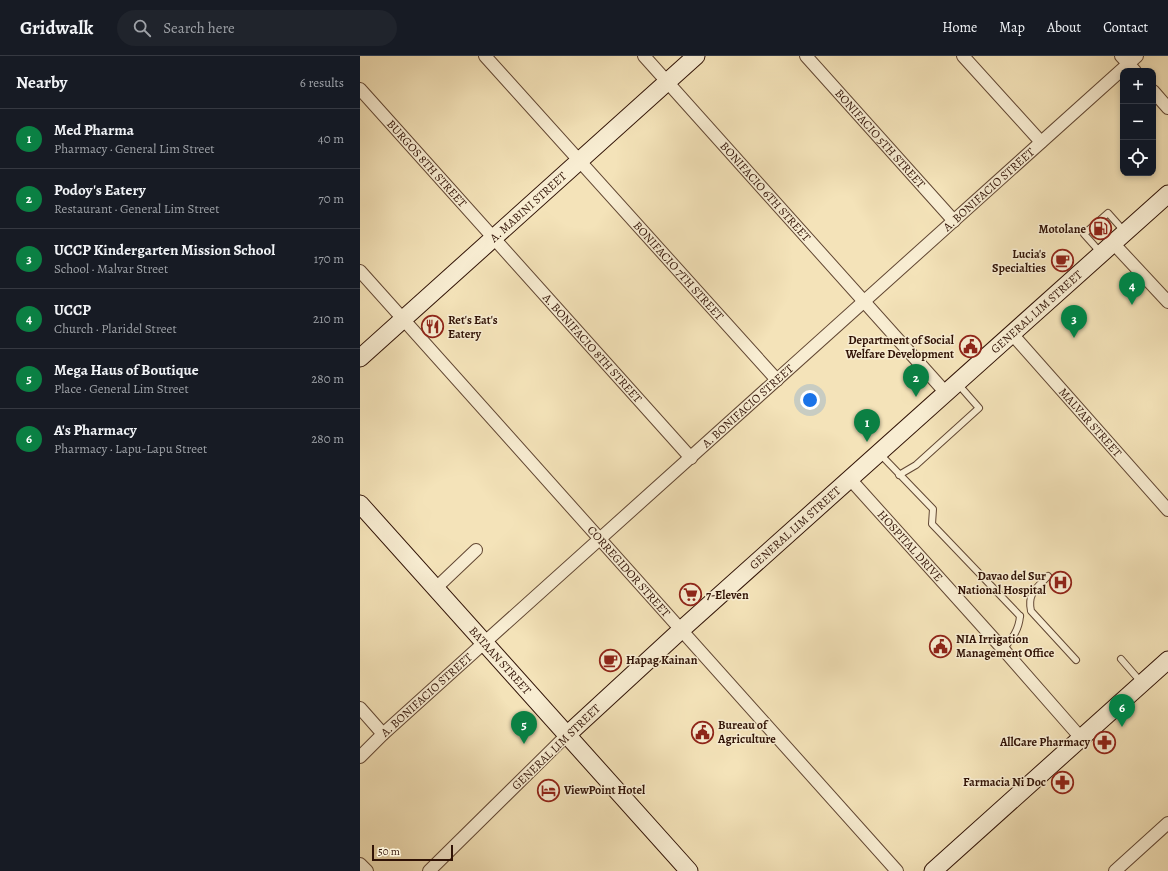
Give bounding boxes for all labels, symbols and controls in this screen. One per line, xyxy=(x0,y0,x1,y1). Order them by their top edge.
search box xyxy=(117,10,397,46)
text: Gridwalk xyxy=(20,15,93,41)
icon: search xyxy=(131,17,153,39)
text: Search here xyxy=(163,18,235,38)
text: Home xyxy=(942,18,977,37)
text: Map xyxy=(999,18,1025,37)
text: About xyxy=(1047,18,1081,37)
text: Contact xyxy=(1103,18,1148,37)
map controls xyxy=(1120,68,1156,176)
button: + xyxy=(1120,68,1156,104)
text: Nearby xyxy=(16,71,67,94)
text: 6 results xyxy=(300,74,344,91)
street label: BONIFACIO 5TH STREET xyxy=(831,86,929,192)
button: − xyxy=(1120,104,1156,140)
street label: BURGOS 8TH STREET xyxy=(383,116,471,211)
text: Med Pharma xyxy=(54,120,134,140)
text: 1 xyxy=(27,130,31,147)
text: 40 m xyxy=(318,130,344,147)
street label: BONIFACIO 6TH STREET xyxy=(717,138,815,245)
text: Pharmacy · General Lim Street xyxy=(54,140,215,157)
button: locate xyxy=(1120,140,1156,176)
street label: A. BONIFACIO STREET xyxy=(939,144,1038,235)
street label: A. MABINI STREET xyxy=(486,168,570,246)
text: Podoy's Eatery xyxy=(54,180,146,200)
text: 2 xyxy=(26,190,32,207)
text: 70 m xyxy=(318,190,344,207)
text: Restaurant · General Lim Street xyxy=(54,200,219,217)
fuel station icon: Motolane xyxy=(1088,216,1114,242)
street label: BONIFACIO 7TH STREET xyxy=(630,218,728,324)
place label: Motolane xyxy=(1038,221,1086,237)
text: UCCP Kindergarten Mission School xyxy=(54,240,275,260)
place label: Lucia's Specialties xyxy=(992,246,1046,276)
cafe icon: Lucia's Specialties xyxy=(1049,248,1075,274)
text: 3 xyxy=(26,250,32,267)
text: 170 m xyxy=(314,250,344,267)
text: School · Malvar Street xyxy=(54,260,168,277)
street label: GENERAL LIM STREET xyxy=(987,266,1086,357)
pin: 4 xyxy=(1119,272,1145,305)
street label: A. BONIFACIO 8TH STREET xyxy=(538,289,646,406)
text: UCCP xyxy=(54,300,91,320)
pin: 3 xyxy=(1061,305,1087,338)
text: 4 xyxy=(26,310,32,327)
text: 210 m xyxy=(313,310,344,327)
place label: Ret's Eat's Eatery xyxy=(448,312,498,342)
restaurant icon: Ret's Eat's Eatery xyxy=(420,314,446,340)
text: Church · Plaridel Street xyxy=(54,320,177,337)
place label: Department of Social Welfare Development xyxy=(845,332,955,362)
public building icon: Department of Social Welfare Development xyxy=(957,334,983,360)
text: Mega Haus of Boutique xyxy=(54,360,199,380)
street label: A. BONIFACIO STREET xyxy=(698,360,797,452)
pin: 2 xyxy=(903,364,929,397)
text: 5 xyxy=(26,370,32,387)
text: 280 m xyxy=(311,370,344,387)
text: Place · General Lim Street xyxy=(54,380,189,397)
street label: MALVAR STREET xyxy=(1055,384,1126,461)
your location xyxy=(800,390,820,410)
pin: 1 xyxy=(854,409,880,442)
text: A's Pharmacy xyxy=(54,420,137,440)
text: 6 xyxy=(26,430,32,447)
text: 280 m xyxy=(311,430,344,447)
text: Pharmacy · Lapu-Lapu Street xyxy=(54,440,207,457)
street label: GENERAL LIM STREET xyxy=(746,483,844,573)
street label: HOSPITAL DRIVE xyxy=(874,507,947,585)
street label: CORREGIDOR STREET xyxy=(584,522,674,621)
place label: Davao del Sur National Hospital xyxy=(957,568,1047,598)
hospital icon: Davao del Sur National Hospital xyxy=(1048,570,1074,596)
supermarket icon: 7-Eleven xyxy=(677,582,703,608)
place label: 7-Eleven xyxy=(706,587,749,603)
street label: BATAAN STREET xyxy=(465,623,535,698)
place label: NIA Irrigation Management Office xyxy=(956,631,1055,661)
public building icon: NIA Irrigation Management Office xyxy=(927,633,953,659)
cafe icon: Hapag Kainan xyxy=(597,647,623,673)
street label: A. BONIFACIO STREET xyxy=(377,649,476,741)
place label: Hapag Kainan xyxy=(626,652,698,668)
pin: 6 xyxy=(1109,694,1135,727)
street label: GENERAL LIM STREET xyxy=(508,700,604,794)
pin: 5 xyxy=(511,711,537,744)
place label: Bureau of Agriculture xyxy=(717,717,776,747)
public building icon: Bureau of Agriculture xyxy=(689,719,715,745)
pharmacy icon: AllCare Pharmacy xyxy=(1092,729,1118,755)
place label: AllCare Pharmacy xyxy=(999,734,1090,750)
pharmacy icon: Farmacia Ni Doc xyxy=(1049,769,1075,795)
place label: Farmacia Ni Doc xyxy=(963,774,1046,790)
hotel icon: ViewPoint Hotel xyxy=(536,777,562,803)
place label: ViewPoint Hotel xyxy=(563,782,646,798)
scale bar xyxy=(372,843,453,862)
text: 50 m xyxy=(378,844,400,859)

